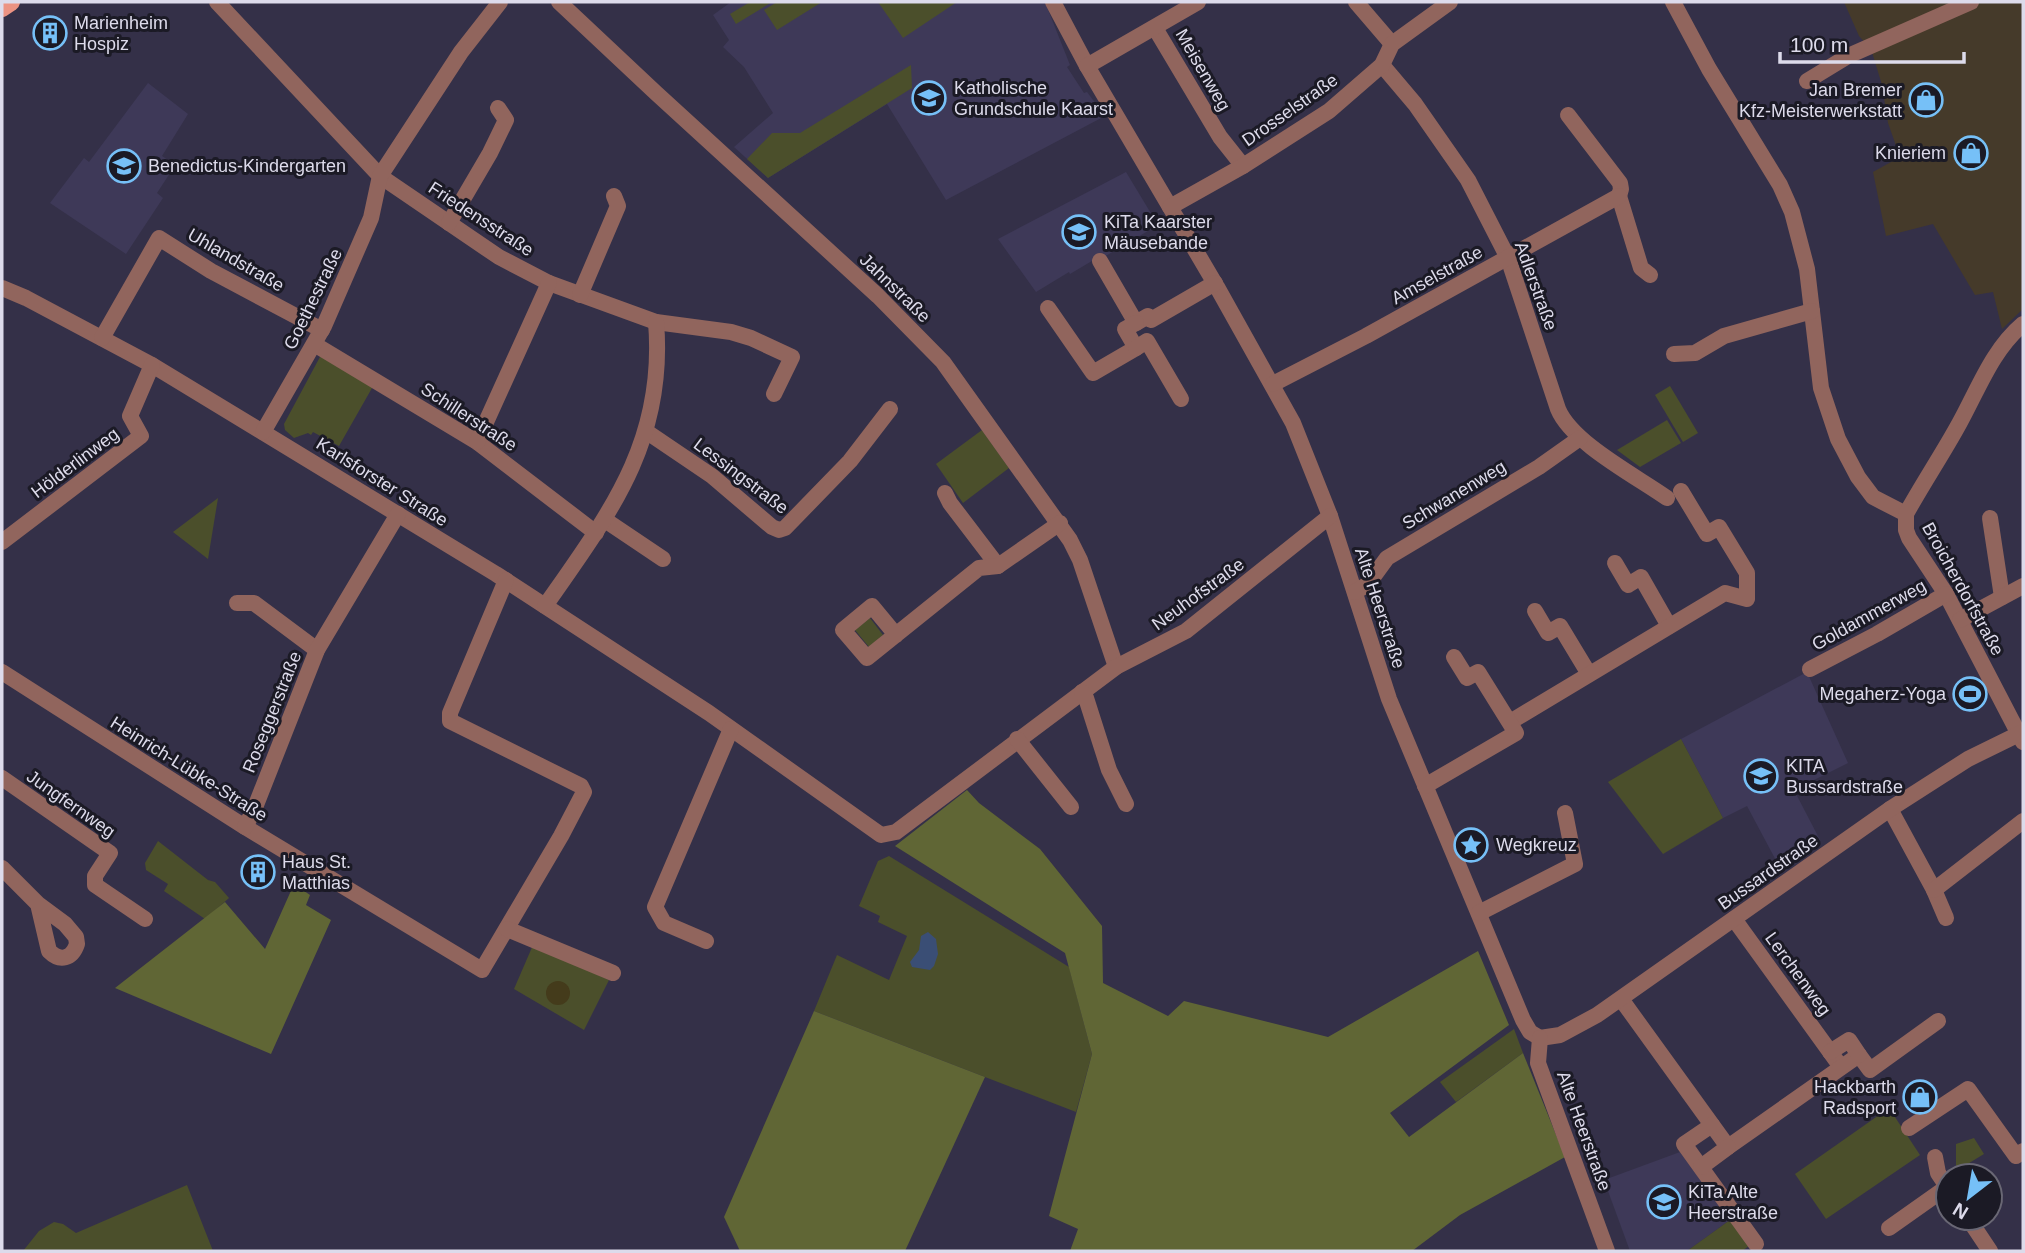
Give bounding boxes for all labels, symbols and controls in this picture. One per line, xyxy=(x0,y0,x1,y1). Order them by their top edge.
place label: Marienheim Hospiz xyxy=(74,13,168,54)
building icon: Marienheim Hospiz xyxy=(31,14,69,52)
scale bar xyxy=(1780,21,1964,65)
street label: Meisenweg xyxy=(1172,26,1234,114)
text: 100 m xyxy=(1790,33,1848,56)
street label: Drosselstraße xyxy=(1238,70,1342,150)
place label: Katholische Grundschule Kaarst xyxy=(954,78,1113,119)
school or university icon: Katholische Grundschule Kaarst xyxy=(910,79,948,117)
place label: Jan Bremer Kfz-Meisterwerkstatt xyxy=(1739,80,1902,121)
shop icon: Jan Bremer Kfz-Meisterwerkstatt xyxy=(1907,81,1945,119)
shop icon: Knieriem xyxy=(1952,134,1990,172)
place label: Knieriem xyxy=(1875,143,1946,163)
school or university icon: Benedictus-Kindergarten xyxy=(105,147,143,185)
place label: Benedictus-Kindergarten xyxy=(148,156,346,176)
street label: Friedensstraße xyxy=(425,178,537,260)
place label: KiTa Kaarster Mäusebande xyxy=(1104,212,1212,253)
school or university icon: KiTa Kaarster Mäusebande xyxy=(1060,213,1098,251)
street label: Uhlandstraße xyxy=(184,224,288,296)
street label: Adlerstraße xyxy=(1511,239,1561,333)
street label: Amselstraße xyxy=(1388,242,1486,308)
street label: Goethestraße xyxy=(280,245,346,353)
street label: Jahnstraße xyxy=(856,250,934,326)
street label: Schillerstraße xyxy=(417,379,521,455)
street label: Hölderlinweg xyxy=(27,424,123,502)
street label: Karlsforster Straße xyxy=(313,433,451,531)
street label: Lessingstraße xyxy=(690,434,792,518)
street label: Schwanenweg xyxy=(1399,456,1509,534)
street label: Broicherdorfstraße xyxy=(1918,519,2008,659)
street label: Alte Heerstraße xyxy=(1351,545,1409,671)
street label: Neuhofstraße xyxy=(1148,554,1248,634)
street label: Goldammerweg xyxy=(1809,575,1929,655)
street label: Roseggerstraße xyxy=(239,648,305,776)
sports icon: Megaherz-Yoga xyxy=(1951,675,1989,713)
place label: Megaherz-Yoga xyxy=(1820,684,1947,704)
street label: Heinrich-Lübke-Straße xyxy=(107,713,271,825)
place label: KITA Bussardstraße xyxy=(1786,756,1903,797)
school or university icon: KITA Bussardstraße xyxy=(1742,757,1780,795)
street label: Jungfernweg xyxy=(23,766,119,842)
place icon: Wegkreuz xyxy=(1452,826,1490,864)
street label: Bussardstraße xyxy=(1714,830,1822,914)
place label: Wegkreuz xyxy=(1496,835,1577,855)
place label: Haus St. Matthias xyxy=(282,852,351,893)
building icon: Haus St. Matthias xyxy=(239,853,277,891)
street label: Lerchenweg xyxy=(1761,928,1835,1020)
street label: Alte Heerstraße xyxy=(1553,1068,1615,1194)
place label: Hackbarth Radsport xyxy=(1814,1077,1896,1118)
shop icon: Hackbarth Radsport xyxy=(1901,1078,1939,1116)
north arrow xyxy=(1934,1162,2004,1232)
place label: KiTa Alte Heerstraße xyxy=(1688,1182,1778,1223)
school or university icon: KiTa Alte Heerstraße xyxy=(1645,1183,1683,1221)
text: N xyxy=(1949,1199,1972,1224)

